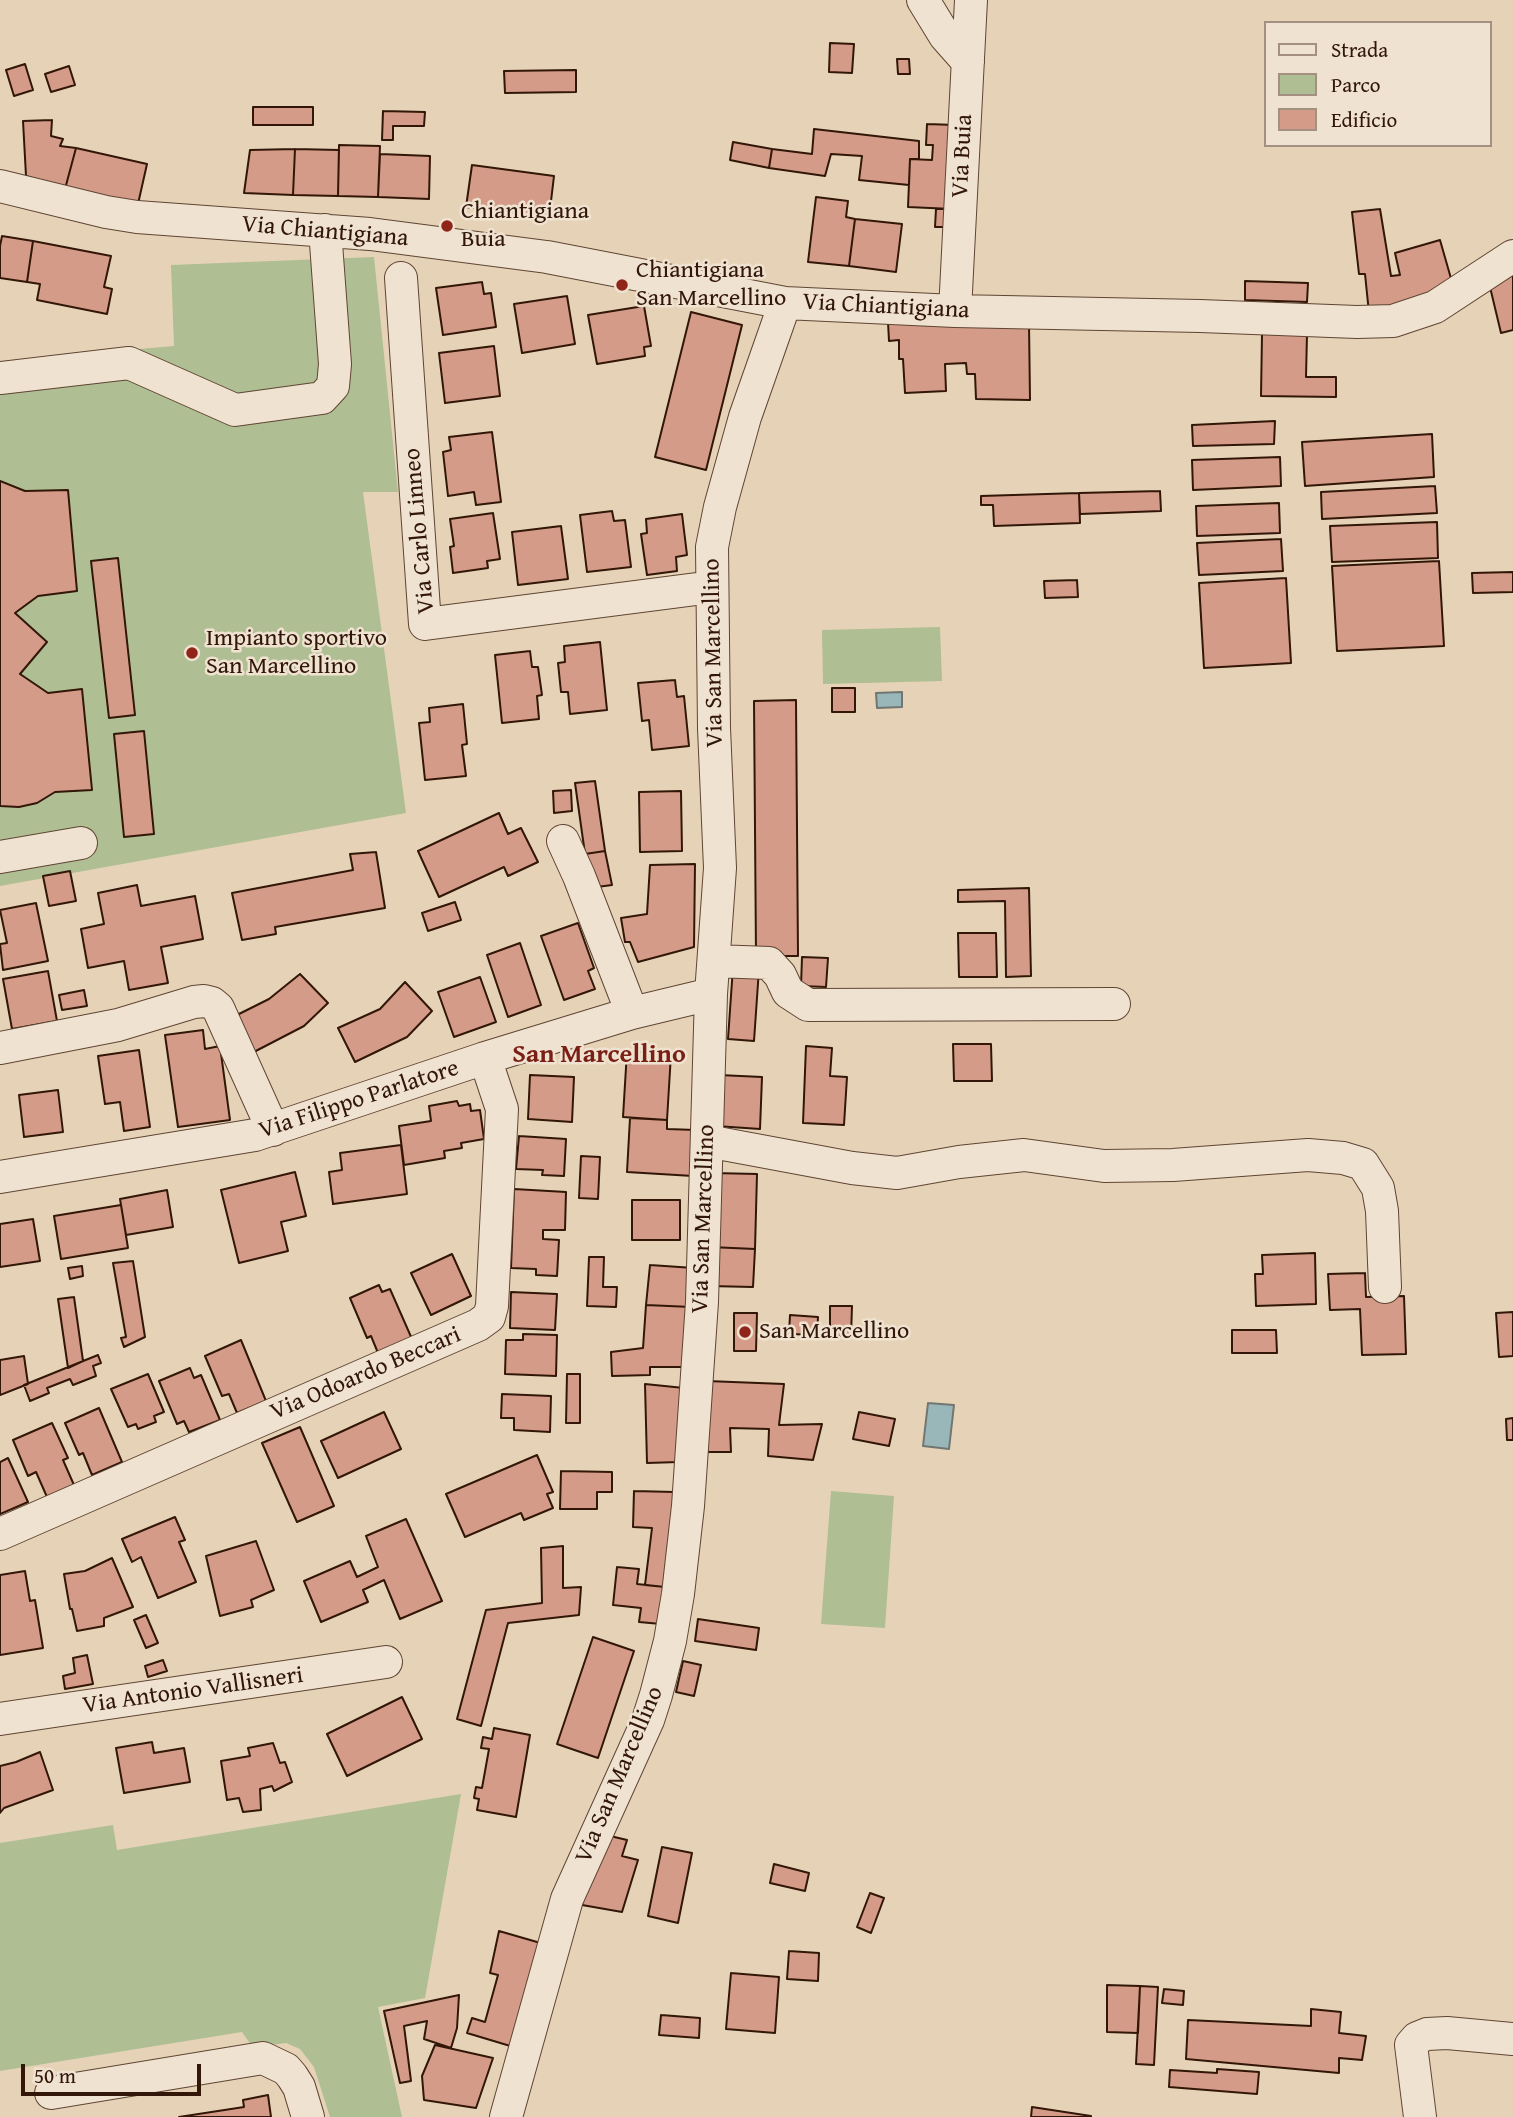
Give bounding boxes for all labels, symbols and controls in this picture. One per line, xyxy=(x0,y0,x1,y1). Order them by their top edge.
legend xyxy=(1264,21,1492,147)
text: Strada xyxy=(1331,34,1388,65)
text: Parco xyxy=(1331,69,1381,100)
text: Edificio xyxy=(1331,104,1397,135)
street label: Via Buia xyxy=(946,113,980,199)
place label: Chiantigiana Buia xyxy=(461,198,589,254)
street label: Via Chiantigiana xyxy=(240,210,410,254)
marker: Chiantigiana Buia xyxy=(439,218,455,234)
place label: Chiantigiana San Marcellino xyxy=(636,257,786,313)
marker: Chiantigiana San Marcellino xyxy=(614,277,630,293)
street label: Via Chiantigiana xyxy=(802,288,970,326)
street label: Via Carlo Linneo xyxy=(398,447,442,615)
street label: Via San Marcellino xyxy=(698,558,730,748)
place label: Impianto sportivo San Marcellino xyxy=(206,625,387,681)
marker: Impianto sportivo San Marcellino xyxy=(184,645,200,661)
district label: San Marcellino xyxy=(512,1039,686,1071)
street label: Via Filippo Parlatore xyxy=(256,1054,462,1146)
street label: Via San Marcellino xyxy=(686,1124,722,1314)
place label: San Marcellino xyxy=(759,1318,909,1346)
street label: Via Odoardo Beccari xyxy=(266,1321,466,1427)
marker: San Marcellino xyxy=(737,1324,753,1340)
street label: Via Antonio Vallisneri xyxy=(81,1661,305,1721)
street label: Via San Marcellino xyxy=(570,1682,670,1868)
scale bar xyxy=(24,2050,205,2094)
text: 50 m xyxy=(34,2060,76,2091)

